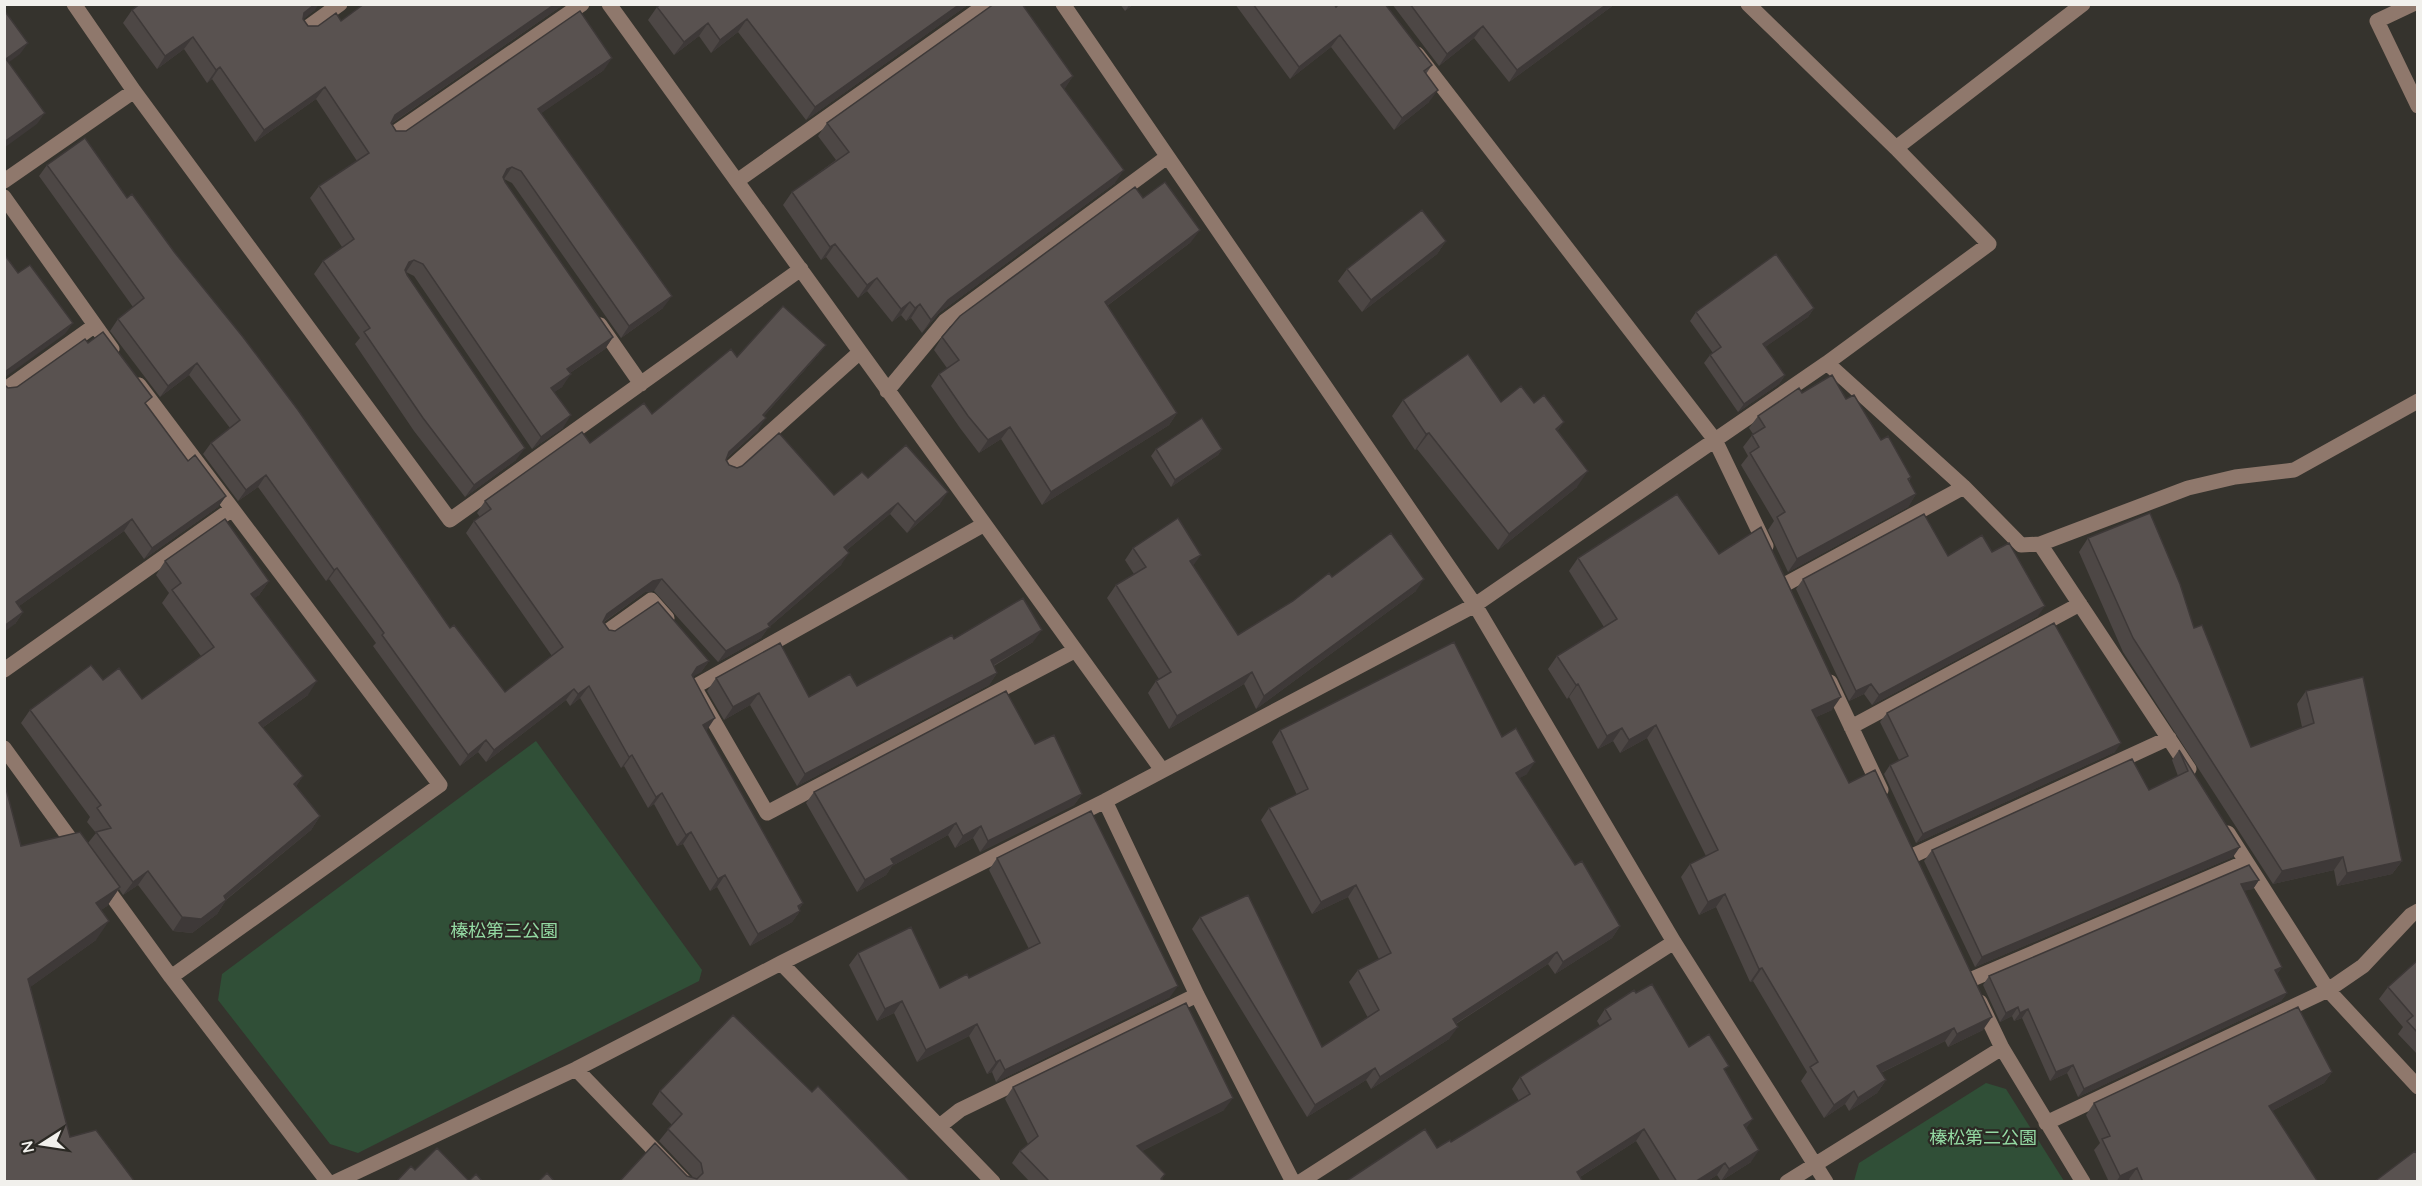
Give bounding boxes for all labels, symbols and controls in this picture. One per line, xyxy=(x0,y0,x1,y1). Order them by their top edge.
park label: 榛松第三公園 xyxy=(450,919,558,942)
north arrow xyxy=(12,1114,72,1174)
park label: 榛松第二公園 xyxy=(1929,1126,2037,1149)
text: N xyxy=(16,1139,38,1155)

